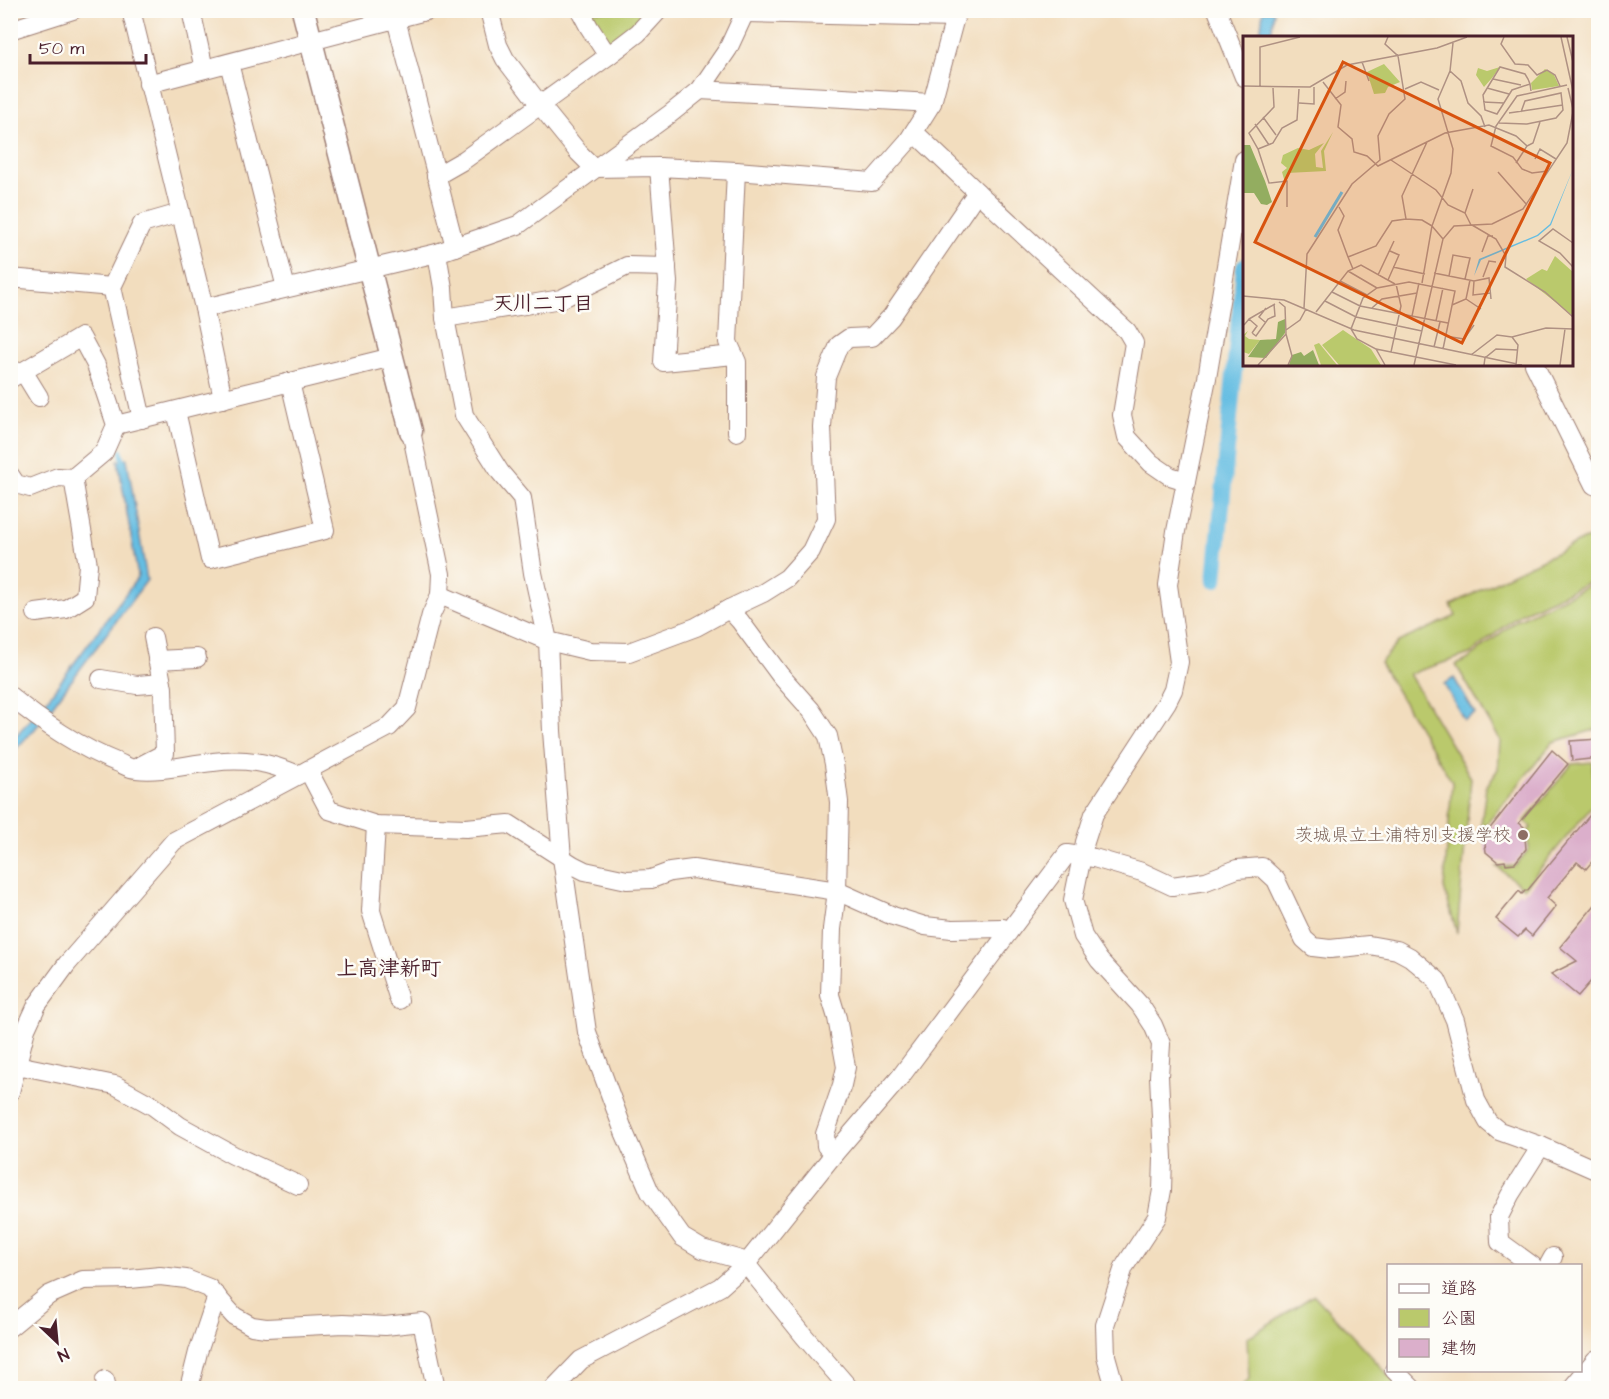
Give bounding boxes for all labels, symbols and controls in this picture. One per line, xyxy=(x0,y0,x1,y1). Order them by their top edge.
scale bar xyxy=(30,27,146,65)
text: 50 m xyxy=(39,36,84,61)
inset map xyxy=(1243,36,1573,366)
district label: 天川二丁目 xyxy=(493,290,593,318)
place label: 茨城県立土浦特別支援学校 xyxy=(1295,823,1511,848)
marker: 茨城県立土浦特別支援学校 xyxy=(1516,828,1530,842)
district label: 上高津新町 xyxy=(337,954,442,983)
legend xyxy=(1387,1264,1582,1372)
text: 道路 xyxy=(1441,1276,1477,1301)
text: 公園 xyxy=(1441,1306,1477,1331)
north arrow xyxy=(27,1312,87,1372)
text: 建物 xyxy=(1441,1336,1477,1361)
text: N xyxy=(54,1342,72,1367)

